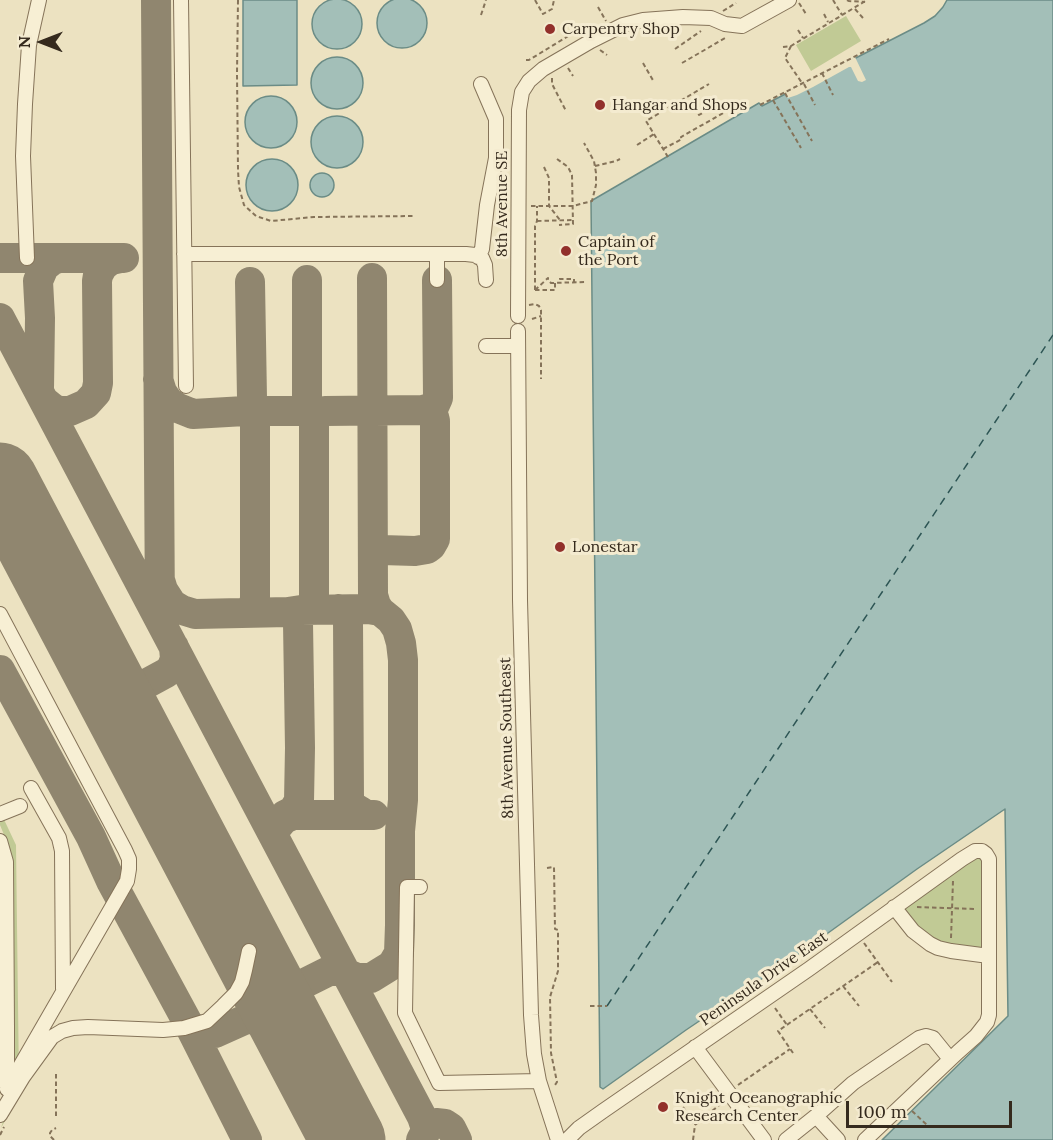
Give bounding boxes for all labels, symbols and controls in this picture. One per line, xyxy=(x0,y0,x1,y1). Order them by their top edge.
north arrow xyxy=(12,12,72,72)
place label: Carpentry Shop xyxy=(562,19,680,39)
marker: Carpentry Shop xyxy=(543,22,557,36)
text: N xyxy=(14,36,34,48)
place label: Hangar and Shops xyxy=(612,95,747,115)
marker: Hangar and Shops xyxy=(593,98,607,112)
street label: 8th Avenue SE xyxy=(492,151,512,257)
place label: Captain of the Port xyxy=(578,232,655,270)
marker: Captain of the Port xyxy=(559,244,573,258)
place label: Lonestar xyxy=(572,537,638,557)
marker: Lonestar xyxy=(553,540,567,554)
street label: 8th Avenue Southeast xyxy=(496,657,518,819)
street label: Peninsula Drive East xyxy=(696,928,832,1030)
place label: Knight Oceanographic Research Center xyxy=(675,1088,842,1126)
scale bar xyxy=(849,1089,1016,1127)
marker: Knight Oceanographic Research Center xyxy=(656,1100,670,1114)
text: 100 m xyxy=(857,1100,907,1123)

